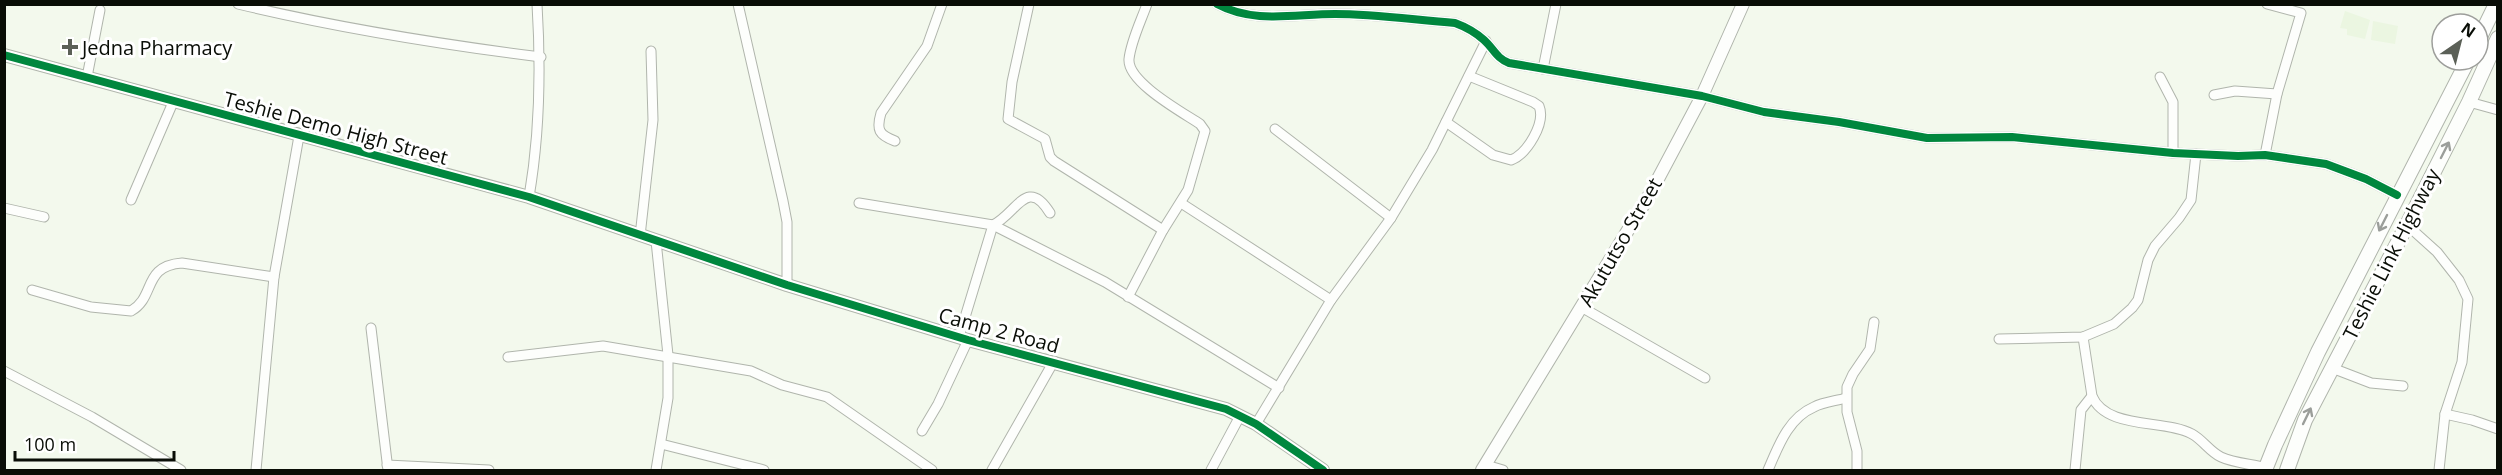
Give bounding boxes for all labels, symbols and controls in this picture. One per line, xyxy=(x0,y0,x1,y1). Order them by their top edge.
north arrow xyxy=(2430,12,2490,72)
text: N xyxy=(2457,17,2480,42)
place label: Jedna Pharmacy xyxy=(80,34,233,61)
marker: Jedna Pharmacy xyxy=(63,40,77,54)
street label: Teshie Demo High Street xyxy=(221,85,451,171)
one-way arrow xyxy=(2440,141,2452,159)
street label: Teshie Link Highway xyxy=(2336,163,2446,344)
street label: Akututso Street xyxy=(1572,173,1668,311)
one-way arrow xyxy=(2377,214,2388,232)
street label: Camp 2 Road xyxy=(936,301,1062,359)
one-way arrow xyxy=(2302,407,2314,425)
scale bar xyxy=(15,424,174,462)
text: 100 m xyxy=(24,432,76,456)

